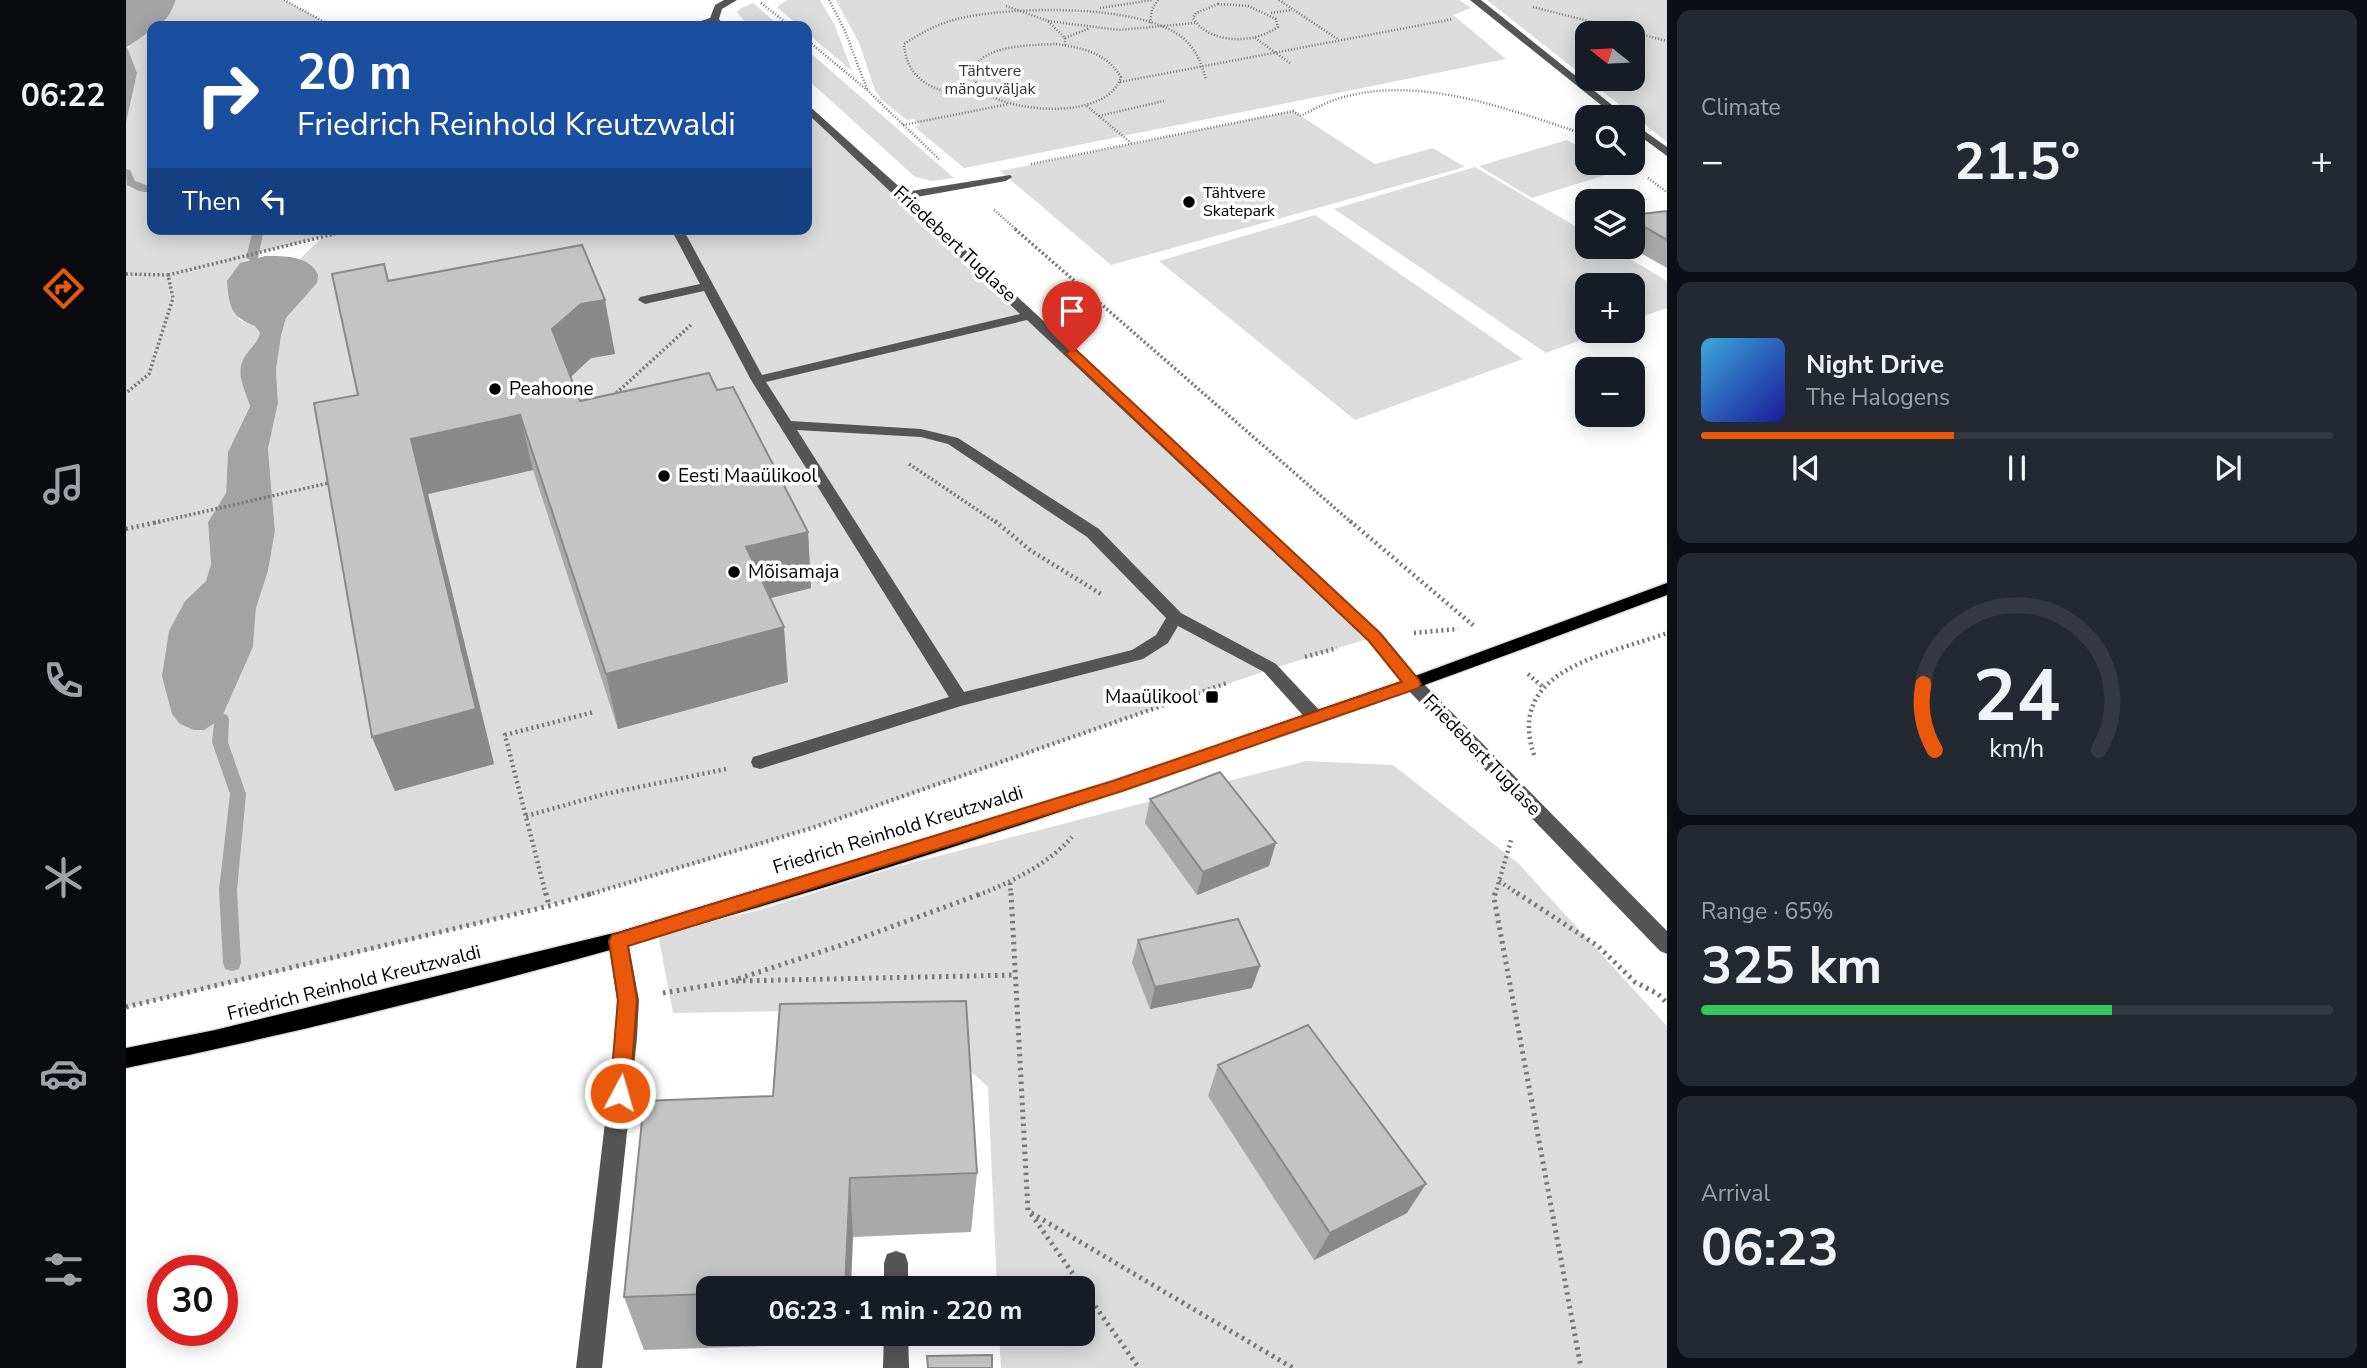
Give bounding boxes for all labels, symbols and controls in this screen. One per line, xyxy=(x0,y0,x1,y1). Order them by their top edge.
north arrow xyxy=(1575,21,1645,91)
map controls xyxy=(1575,21,1645,427)
text: 20 m xyxy=(297,39,412,106)
icon: right xyxy=(182,49,273,140)
park label: Tähtvere mänguväljak xyxy=(944,60,1037,100)
text: 06:22 xyxy=(21,74,105,117)
text: Climate xyxy=(1701,92,1781,123)
text: Friedrich Reinhold Kreutzwaldi xyxy=(297,103,736,146)
button: search xyxy=(1575,105,1645,175)
text: 21.5° xyxy=(1954,126,2080,197)
text: − xyxy=(1701,136,1724,187)
text: + xyxy=(2310,136,2333,187)
street label: Friedebert Tuglase xyxy=(888,180,1022,308)
icon: left xyxy=(255,182,293,220)
place label: Tähtvere Skatepark xyxy=(1203,182,1276,222)
text: Then xyxy=(182,184,241,219)
button: layers xyxy=(1575,189,1645,259)
marker: Tähtvere Skatepark xyxy=(1181,194,1197,210)
icon: directions xyxy=(39,264,88,313)
button: + xyxy=(1575,273,1645,343)
pin xyxy=(1042,281,1102,353)
icon: arrive xyxy=(1053,292,1091,330)
text: Night Drive xyxy=(1806,347,1944,382)
button: − xyxy=(1575,357,1645,427)
place label: Peahoone xyxy=(509,376,594,402)
marker: Peahoone xyxy=(487,381,503,397)
text: The Halogens xyxy=(1806,382,1950,413)
icon: previous xyxy=(1787,449,1825,487)
icon: pause xyxy=(1998,449,2036,487)
icon: next xyxy=(2209,449,2247,487)
icon: music xyxy=(39,460,88,509)
place label: Eesti Maaülikool xyxy=(678,463,818,489)
marker: Eesti Maaülikool xyxy=(656,468,672,484)
place label: Mõisamaja xyxy=(748,559,839,585)
marker: Mõisamaja xyxy=(726,564,742,580)
text: 24 xyxy=(1973,646,2061,746)
icon: phone xyxy=(39,656,88,705)
place label: Maaülikool xyxy=(1105,684,1198,710)
marker: Maaülikool xyxy=(1204,689,1220,705)
street label: Friedebert Tuglase xyxy=(1417,689,1547,821)
text: km/h xyxy=(1989,732,2045,766)
street label: Friedrich Reinhold Kreutzwaldi xyxy=(770,779,1026,881)
icon: climate xyxy=(39,853,88,902)
text: Range · 65% xyxy=(1701,896,1833,927)
text: 325 km xyxy=(1701,930,1882,1001)
street label: Friedrich Reinhold Kreutzwaldi xyxy=(224,939,484,1027)
icon: car xyxy=(39,1049,88,1098)
position arrow xyxy=(583,1056,657,1130)
text: Arrival xyxy=(1701,1178,1770,1209)
text: 06:23 xyxy=(1701,1212,1839,1283)
icon: filters xyxy=(39,1245,88,1294)
speed limit sign: 30 xyxy=(147,1255,238,1346)
text: 06:23 · 1 min · 220 m xyxy=(769,1293,1022,1328)

